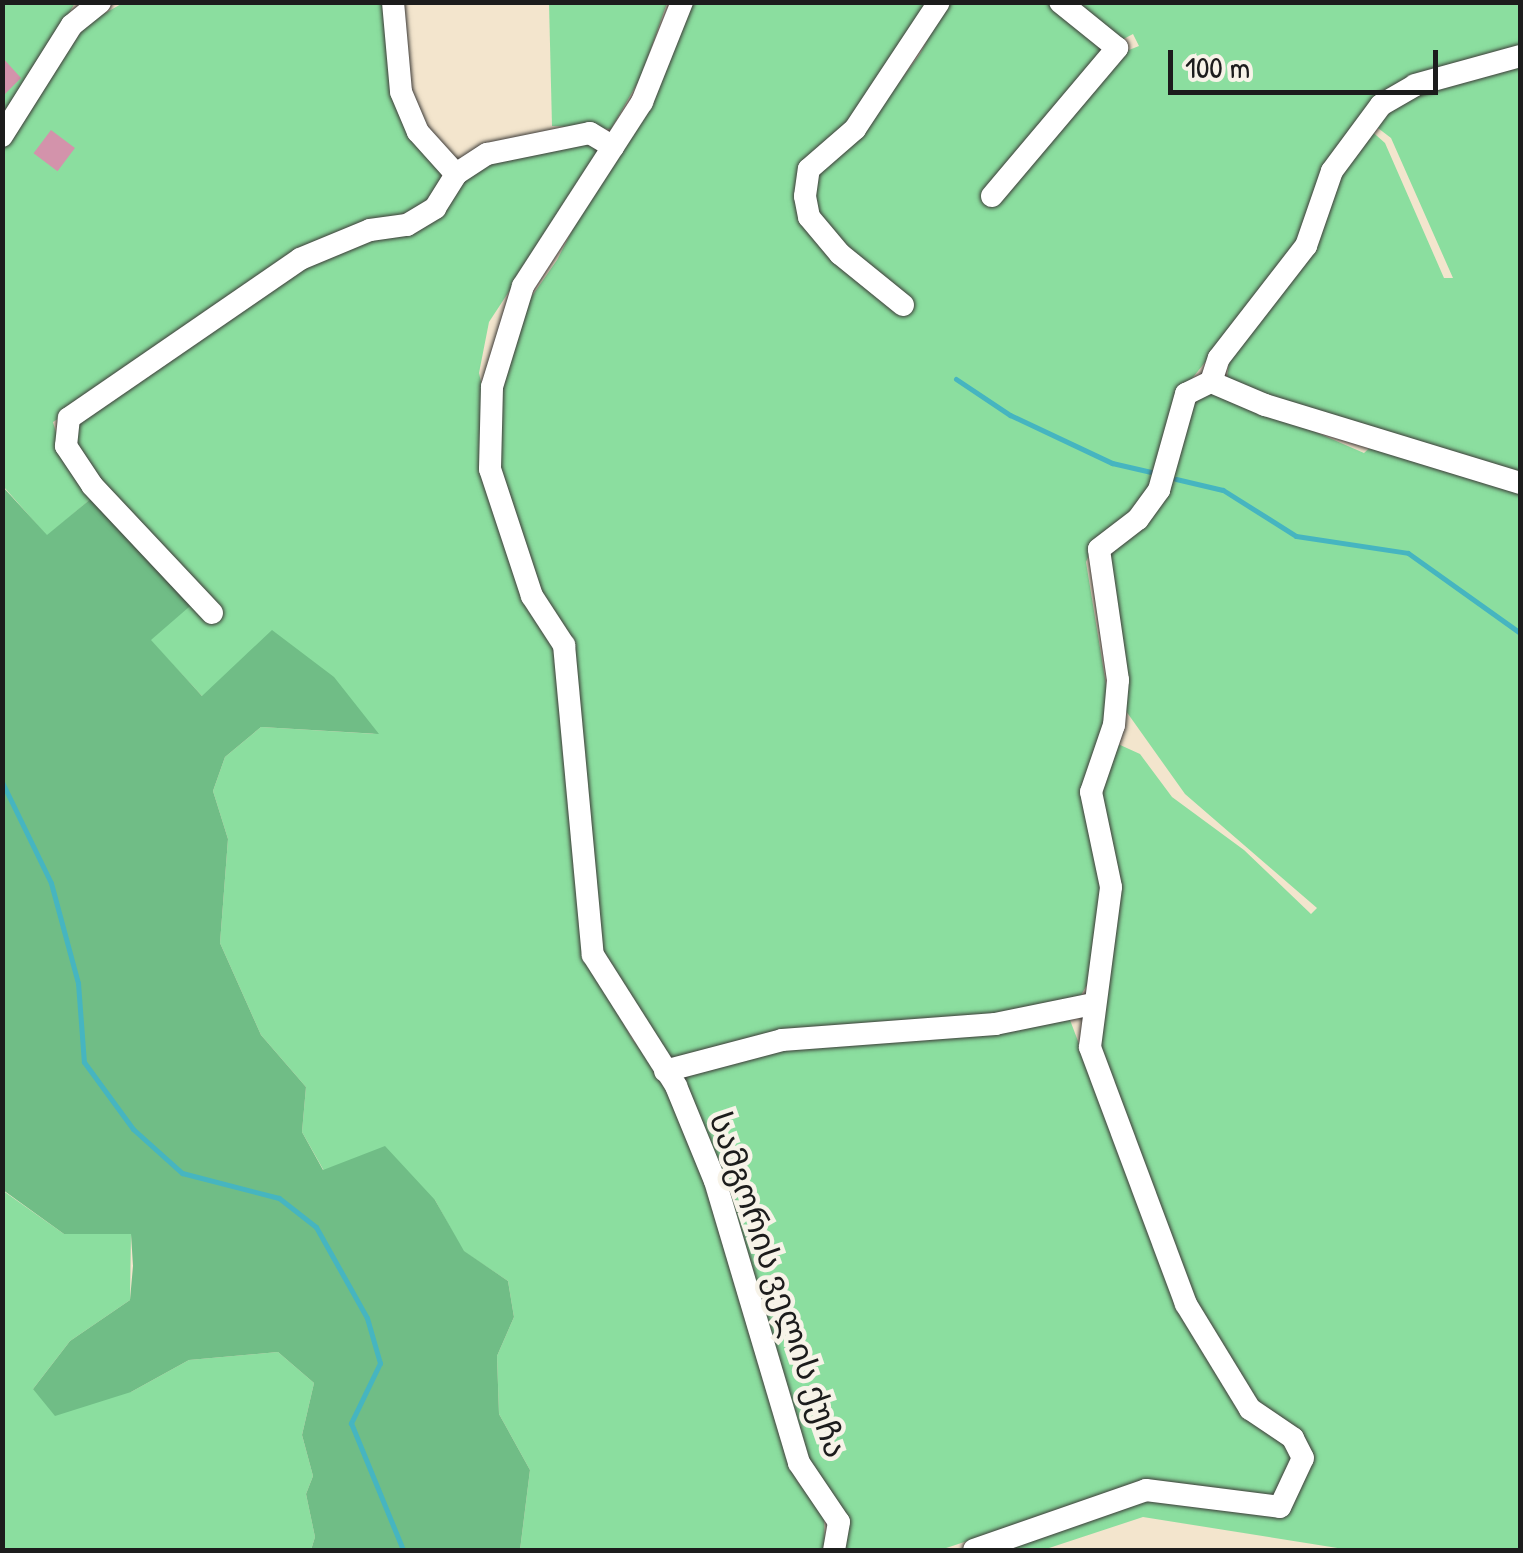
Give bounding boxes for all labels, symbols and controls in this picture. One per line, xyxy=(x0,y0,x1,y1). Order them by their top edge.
scale bar xyxy=(1173,30,1443,92)
text: 100 m xyxy=(1185,47,1250,87)
street label: სამგორის ველის ქუჩა xyxy=(701,1107,855,1463)

